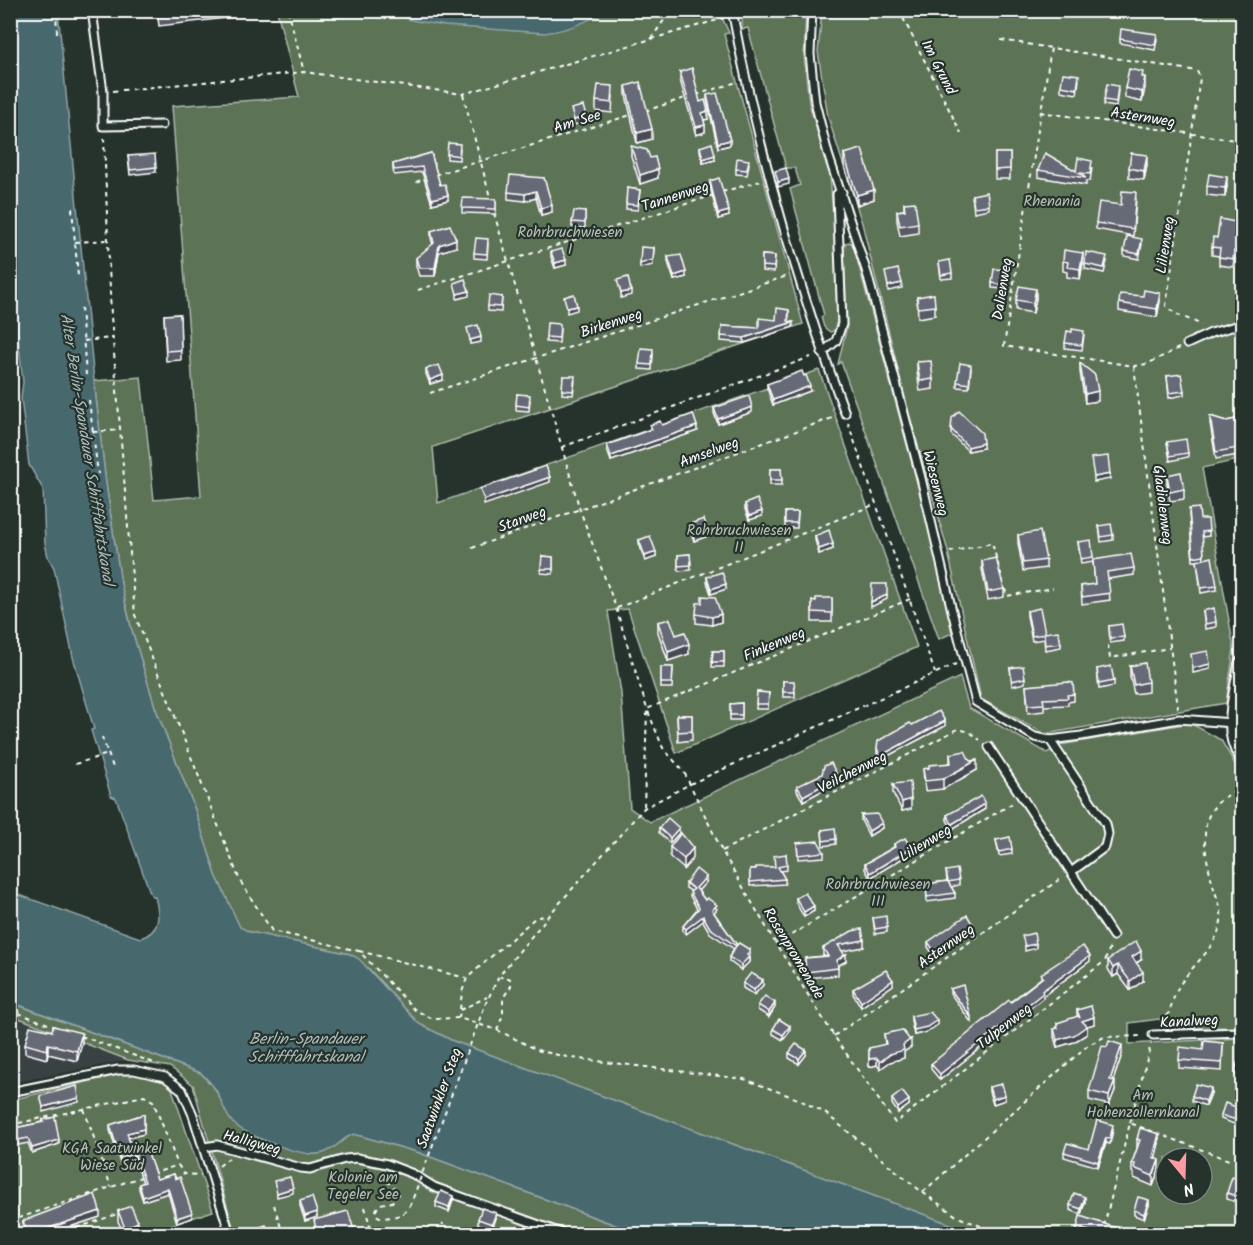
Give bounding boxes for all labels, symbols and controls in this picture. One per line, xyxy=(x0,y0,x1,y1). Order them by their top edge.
street label: Im Grund xyxy=(914,36,963,100)
street label: Asternweg xyxy=(1109,101,1177,135)
street label: Am See xyxy=(551,103,604,141)
street label: Tannenweg xyxy=(638,175,712,219)
park label: Rhenania xyxy=(1023,190,1081,214)
street label: Lilienweg xyxy=(1150,215,1182,276)
park label: Rohrbruchwiesen I xyxy=(518,221,622,262)
street label: Dalienweg xyxy=(986,256,1020,322)
street label: Birkenweg xyxy=(577,303,645,345)
water label: Alter Berlin-Spandauer Schifffahrtskanal xyxy=(53,312,121,590)
street label: Amselweg xyxy=(676,431,743,475)
street label: Wiesenweg xyxy=(915,448,955,519)
street label: Gladiolenweg xyxy=(1145,464,1179,546)
street label: Starweg xyxy=(495,500,550,540)
park label: Rohrbruchwiesen II xyxy=(687,519,791,560)
street label: Finkenweg xyxy=(740,621,809,669)
street label: Veilchenweg xyxy=(813,745,891,801)
street label: Lilienweg xyxy=(895,819,956,869)
park label: Rohrbruchwiesen III xyxy=(826,873,930,914)
street label: Rosenpromenade xyxy=(756,903,830,1004)
street label: Asternweg xyxy=(913,918,980,975)
street label: Tulpenweg xyxy=(972,997,1038,1056)
street label: Kanalweg xyxy=(1159,1008,1219,1036)
water label: Berlin-Spandauer Schifffahrtskanal xyxy=(248,1027,367,1070)
street label: Saatwinkler Steg xyxy=(411,1045,469,1152)
park label: Am Hohenzollernkanal xyxy=(1087,1084,1200,1125)
street label: Halligweg xyxy=(220,1124,283,1162)
park label: KGA Saatwinkel Wiese Süd xyxy=(62,1137,162,1178)
north arrow xyxy=(1154,1146,1214,1206)
park label: Kolonie am Tegeler See xyxy=(327,1166,399,1207)
text: N xyxy=(1180,1175,1197,1202)

